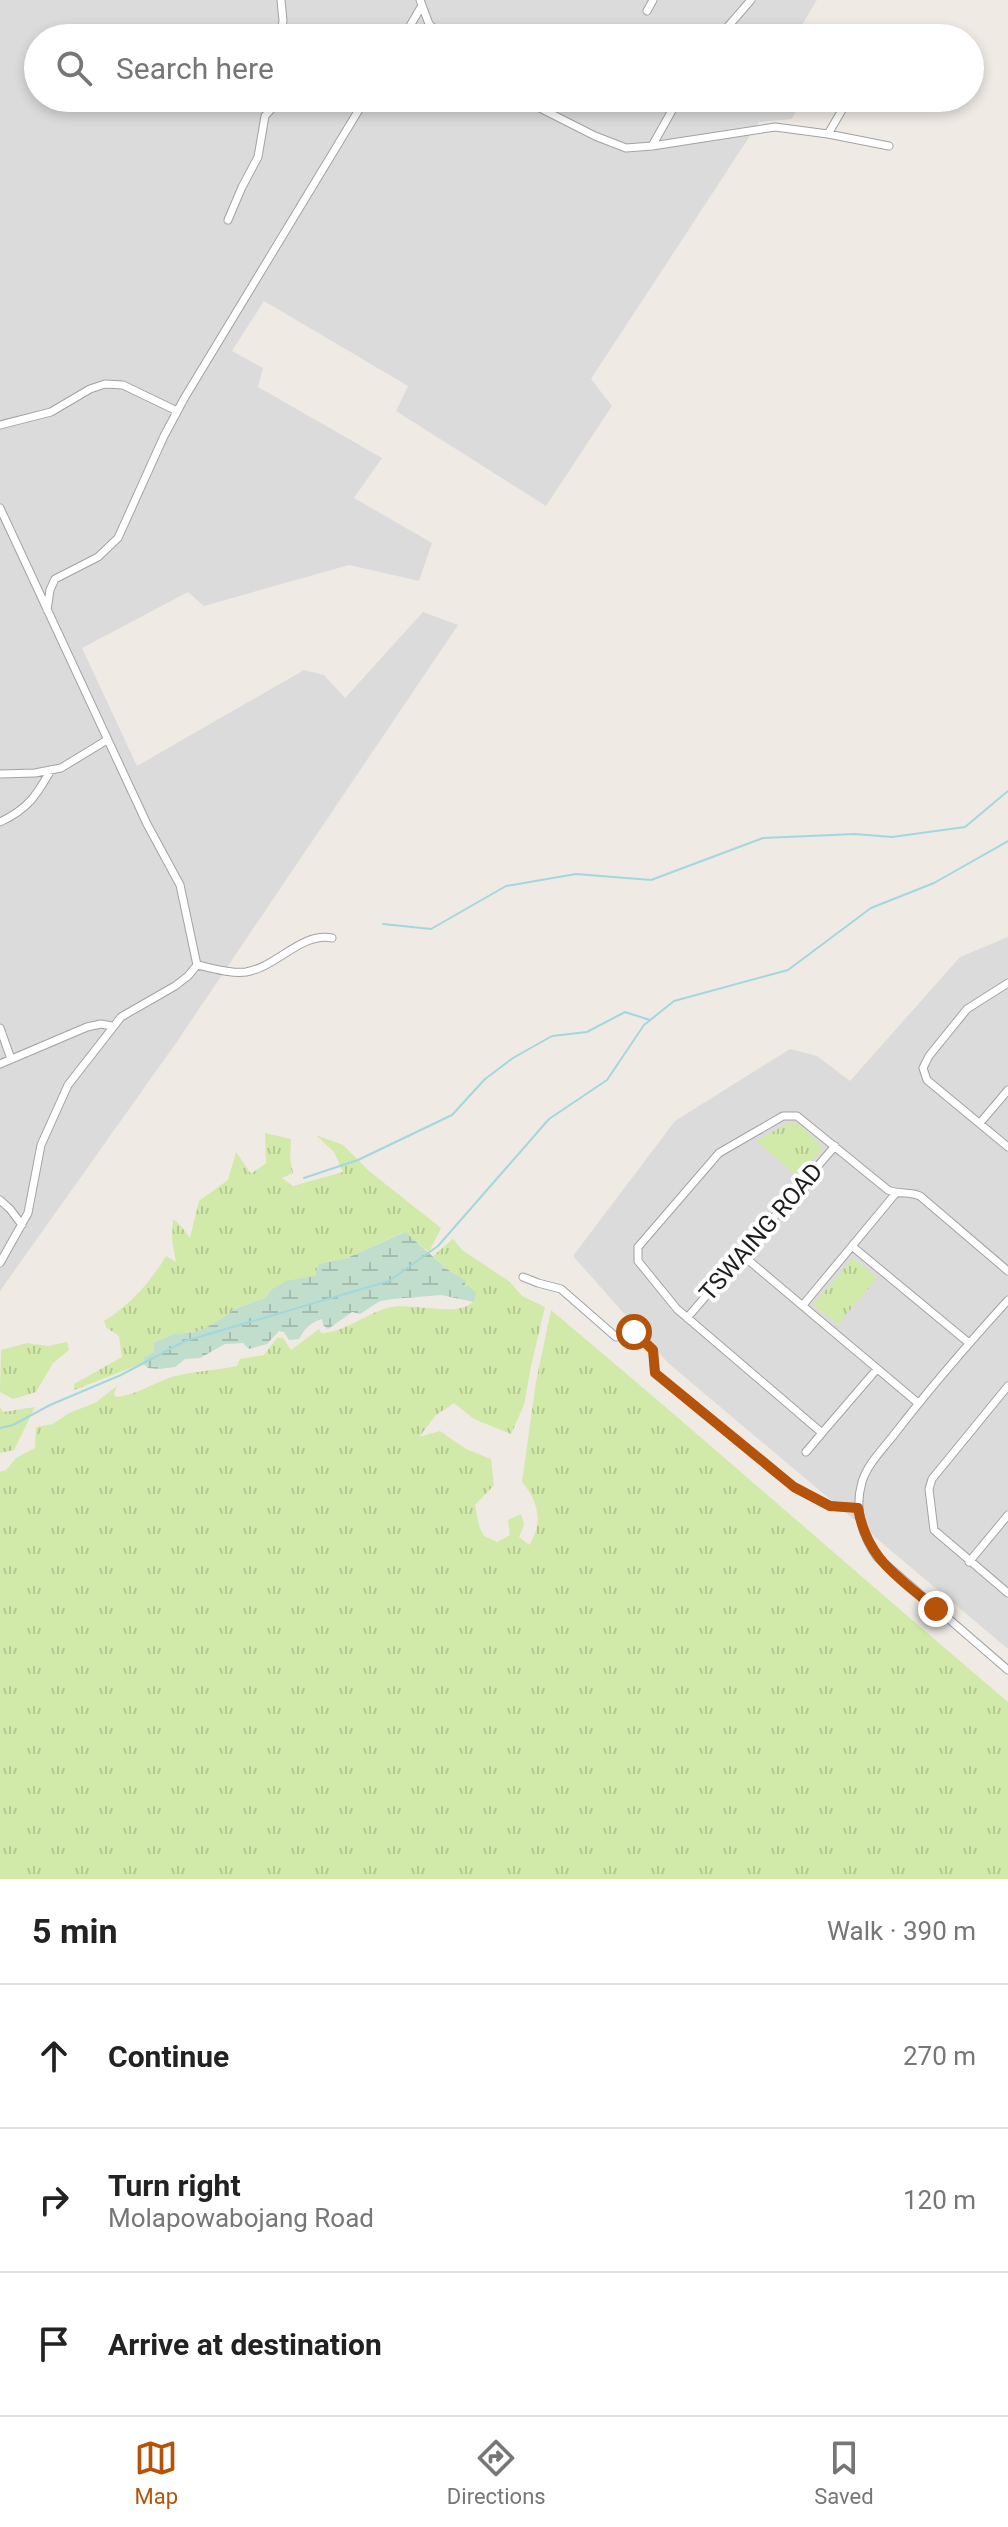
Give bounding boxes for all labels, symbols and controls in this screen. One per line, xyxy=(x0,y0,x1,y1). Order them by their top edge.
search box xyxy=(24,24,984,112)
icon: search xyxy=(52,46,96,90)
text: Search here xyxy=(116,51,274,86)
street label: TSWAING ROAD xyxy=(694,1157,828,1307)
route start xyxy=(616,1314,652,1350)
route end xyxy=(918,1591,954,1627)
text: 5 min xyxy=(32,1911,117,1951)
text: Walk · 390 m xyxy=(827,1916,976,1946)
icon: ahead xyxy=(32,2034,76,2078)
text: Continue xyxy=(108,2039,229,2074)
text: 270 m xyxy=(903,2041,976,2071)
text: Turn right xyxy=(108,2168,241,2203)
icon: right xyxy=(32,2178,76,2222)
text: 120 m xyxy=(903,2185,976,2215)
text: Molapowabojang Road xyxy=(108,2203,374,2233)
icon: arrive xyxy=(32,2322,76,2366)
text: Arrive at destination xyxy=(108,2327,382,2362)
tab: Map xyxy=(134,2436,178,2509)
tab: Directions xyxy=(447,2436,546,2509)
tab: Saved xyxy=(814,2436,874,2509)

